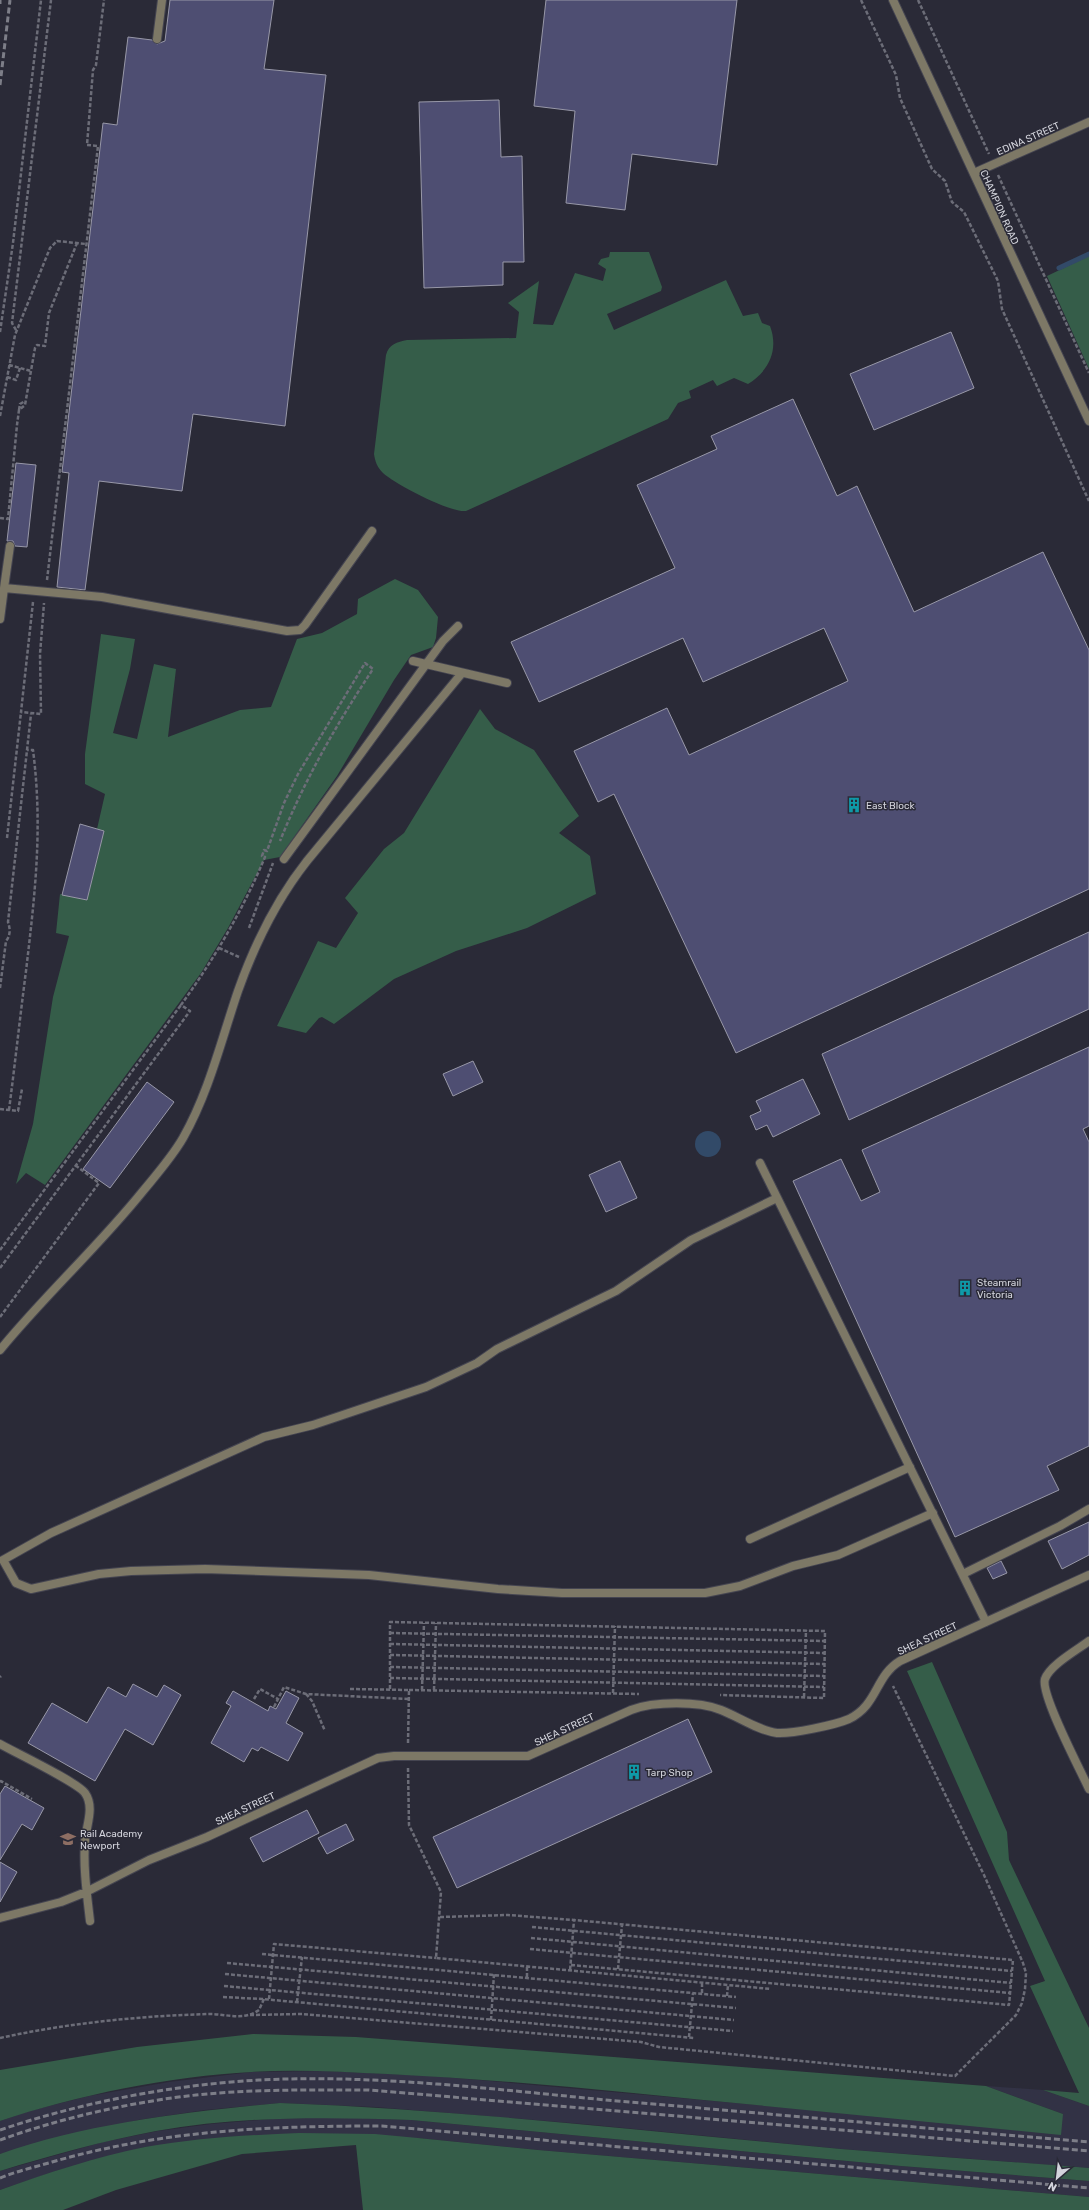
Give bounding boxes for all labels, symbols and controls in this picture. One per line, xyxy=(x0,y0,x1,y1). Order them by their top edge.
street label: EDINA STREET xyxy=(995,120,1062,158)
street label: CHAMPION ROAD xyxy=(977,168,1021,247)
building icon: East Block xyxy=(845,796,863,814)
place label: East Block xyxy=(866,800,915,812)
place label: Steamrail Victoria xyxy=(977,1277,1021,1301)
building icon: Steamrail Victoria xyxy=(956,1279,974,1297)
street label: SHEA STREET xyxy=(896,1620,959,1658)
street label: SHEA STREET xyxy=(533,1711,596,1749)
building icon: Tarp Shop xyxy=(625,1763,643,1781)
place label: Tarp Shop xyxy=(646,1767,693,1779)
street label: SHEA STREET xyxy=(214,1790,277,1828)
place label: Rail Academy Newport xyxy=(80,1828,143,1852)
school or university icon: Rail Academy Newport xyxy=(59,1830,77,1848)
north arrow xyxy=(1037,2158,1077,2198)
text: N xyxy=(1046,2179,1059,2194)

